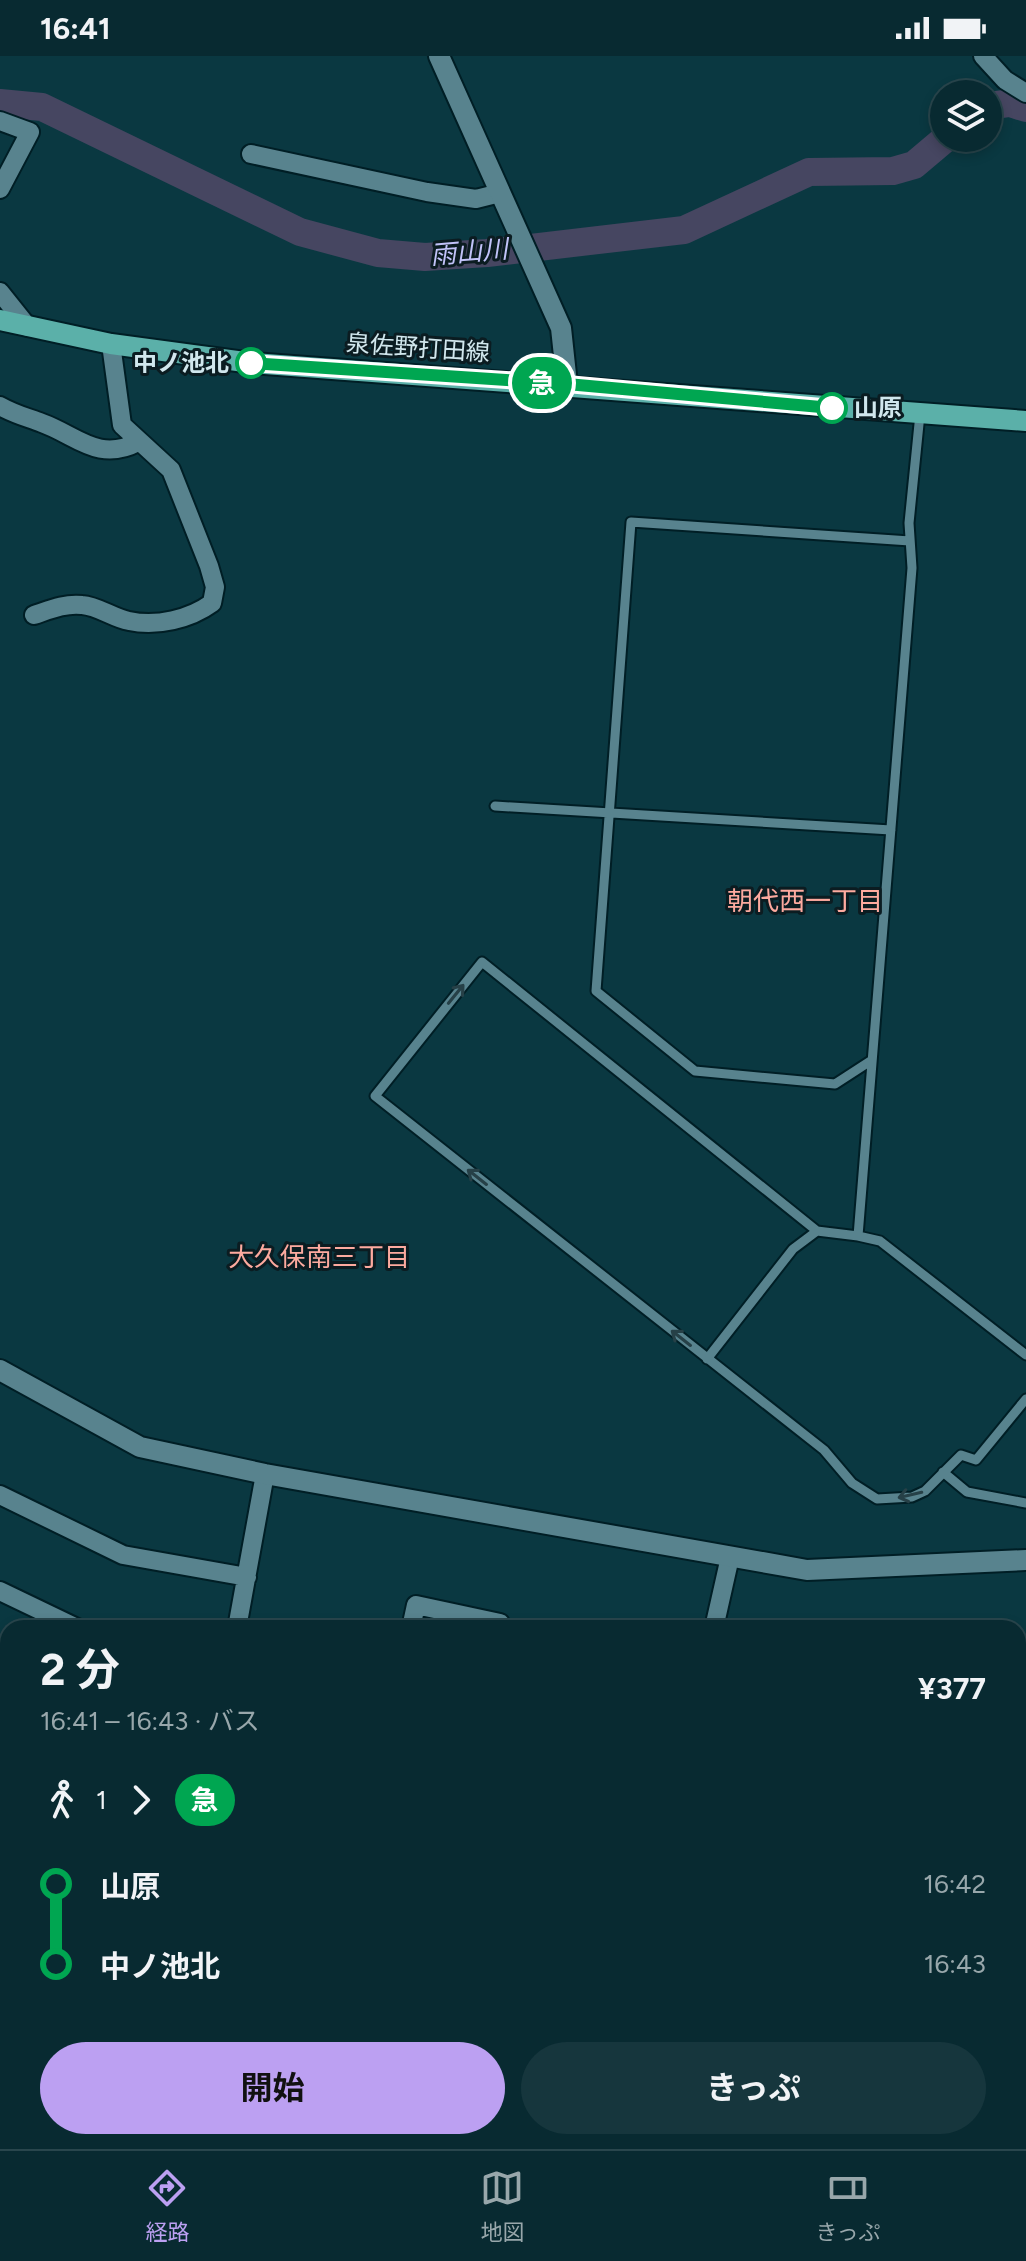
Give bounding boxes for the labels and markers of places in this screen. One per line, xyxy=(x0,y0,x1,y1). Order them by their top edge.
place label: 中ノ池北 xyxy=(133,348,229,377)
marker: 中ノ池北 xyxy=(236,348,266,378)
marker: 山原 xyxy=(817,393,847,423)
place label: 山原 xyxy=(854,393,902,422)

